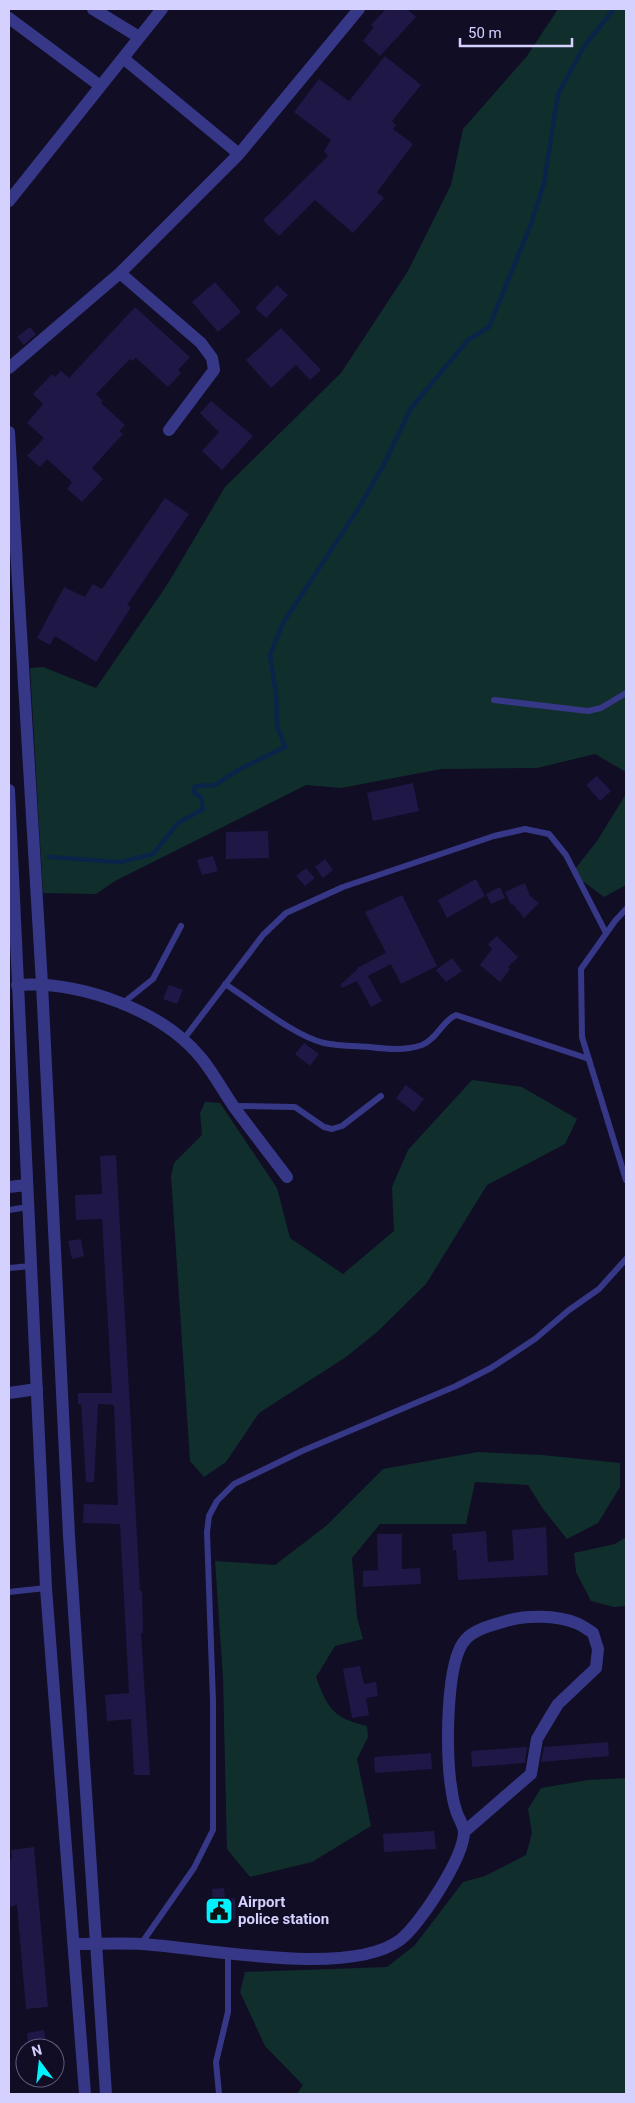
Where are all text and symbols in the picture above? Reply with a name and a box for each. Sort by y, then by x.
scale bar [460,15,572,47]
text: 50 m [468,24,502,42]
place label: Airport police station [238,1893,329,1928]
public building icon: Airport police station [204,1896,234,1926]
north arrow [15,2038,65,2088]
text: N [30,2041,43,2059]

